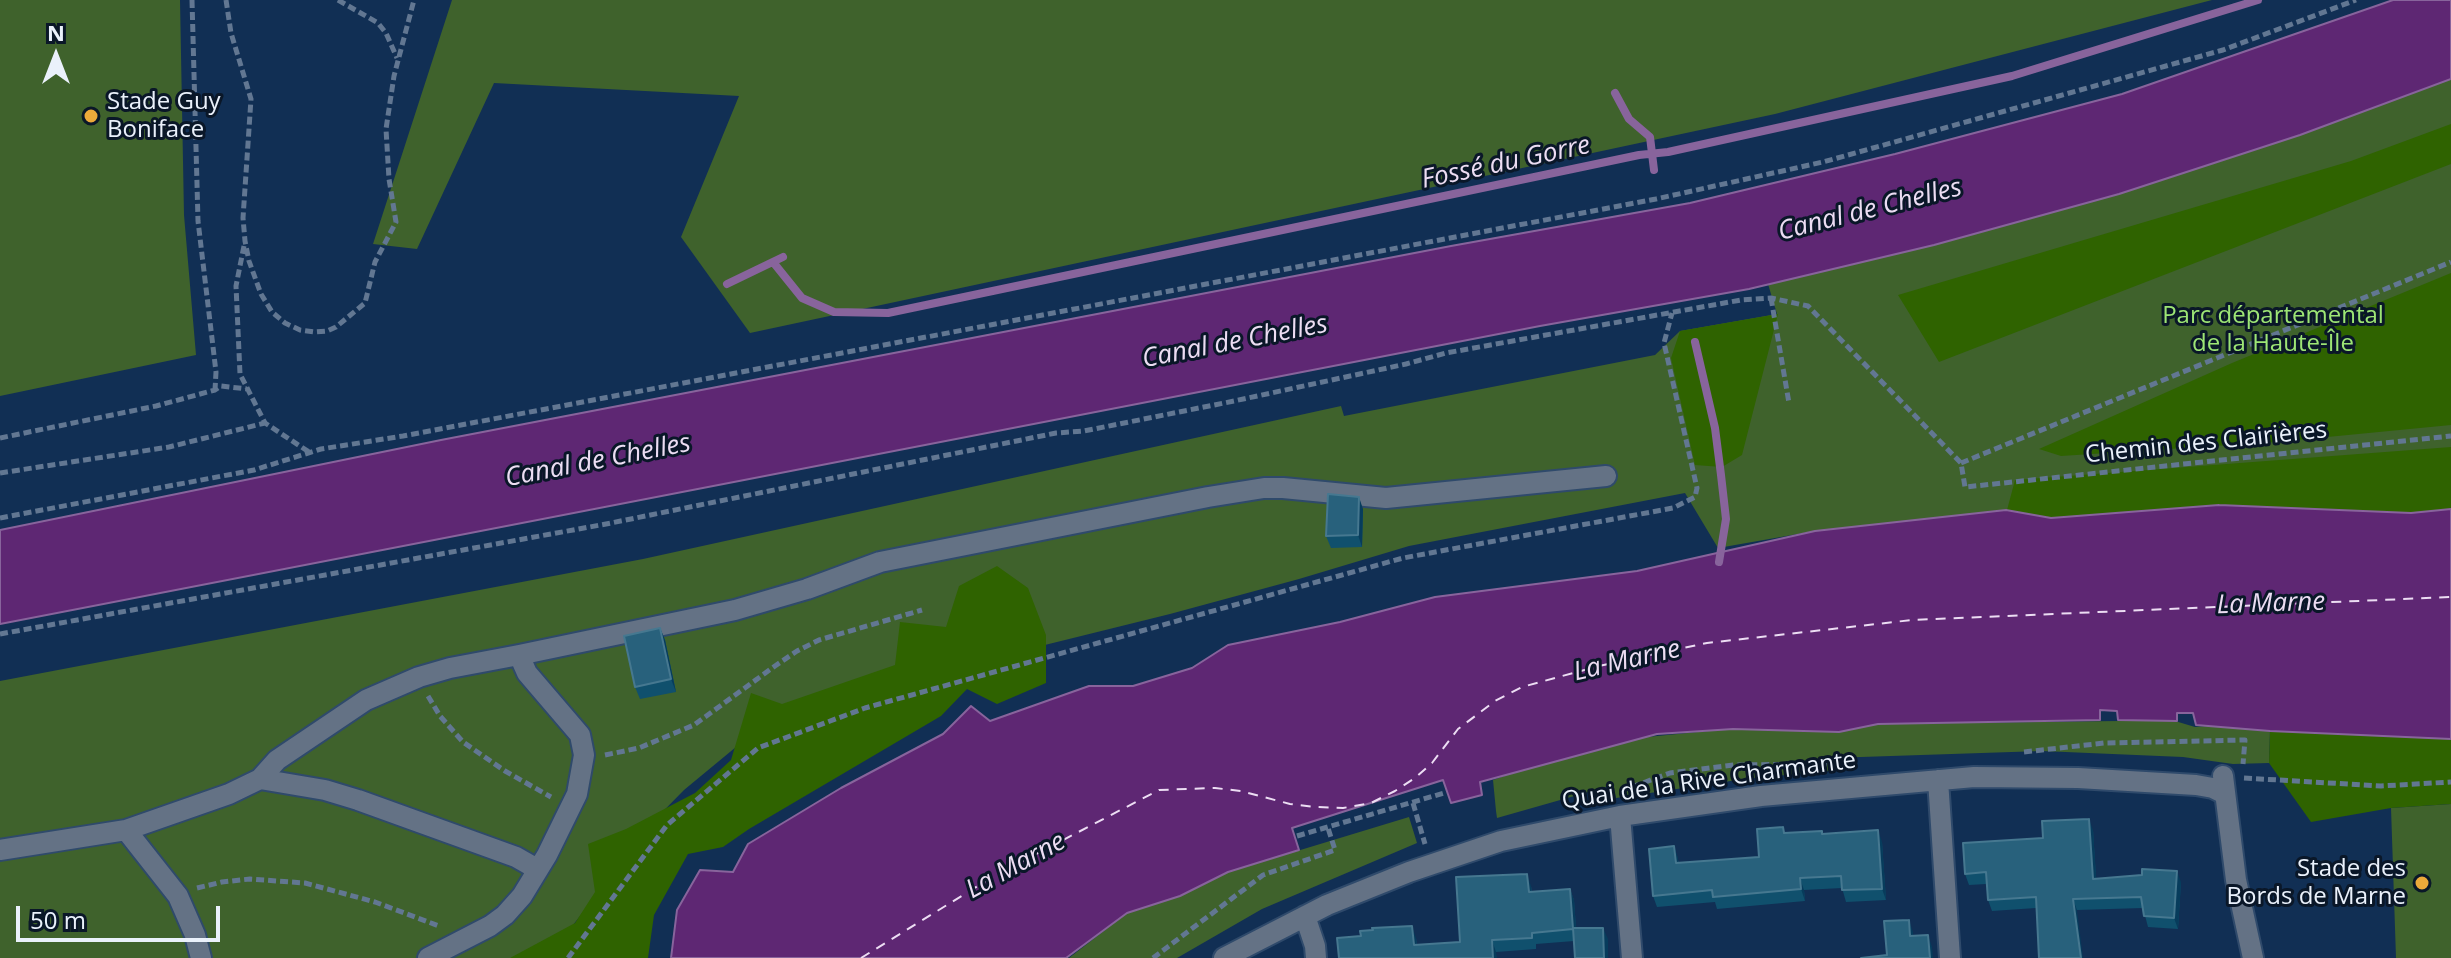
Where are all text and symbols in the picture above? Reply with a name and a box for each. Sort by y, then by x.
north arrow [16,16,96,96]
text: N [47,17,65,47]
place label: Stade Guy Boniface [107,88,221,144]
marker: Stade Guy Boniface [82,107,100,125]
water label: Fossé du Gorre [1419,130,1593,196]
water label: Canal de Chelles [1775,172,1965,248]
park label: Parc départemental de la Haute-Île [2162,302,2384,358]
water label: Canal de Chelles [1140,309,1330,375]
street label: Chemin des Clairières [2084,416,2328,470]
water label: Canal de Chelles [503,428,693,494]
water label: La Marne [2216,587,2326,621]
water label: La Marne [1571,634,1683,688]
street label: Quai de la Rive Charmante [1560,746,1858,816]
water label: La Marne [961,826,1071,906]
place label: Stade des Bords de Marne [2227,855,2406,911]
marker: Stade des Bords de Marne [2413,874,2431,892]
scale bar [20,890,224,940]
text: 50 m [30,903,86,936]

